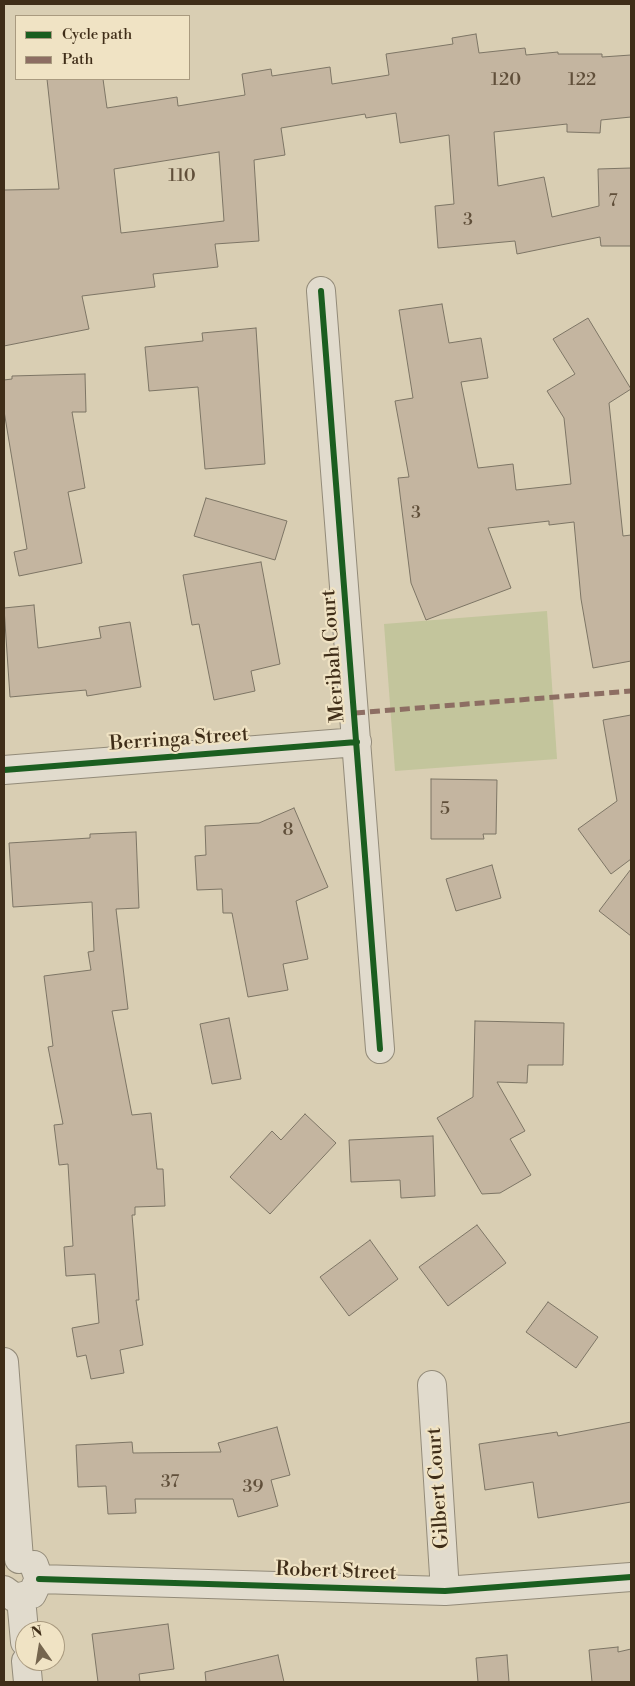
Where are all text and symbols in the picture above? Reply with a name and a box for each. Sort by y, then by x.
legend [15,15,190,80]
text: Cycle path [62,25,132,44]
text: Path [62,50,94,69]
house number: 120 [491,70,521,92]
house number: 122 [568,70,596,92]
house number: 110 [168,166,196,188]
house number: 7 [608,191,618,213]
house number: 3 [463,210,473,232]
house number: 3 [411,503,421,525]
street label: Meribah Court [317,589,351,723]
street label: Berringa Street [108,723,250,757]
house number: 5 [440,799,450,821]
house number: 8 [282,820,294,842]
street label: Gilbert Court [423,1426,455,1550]
house number: 37 [161,1472,179,1494]
house number: 39 [243,1477,263,1499]
street label: Robert Street [275,1558,397,1586]
north arrow [15,1621,65,1671]
text: N [29,1622,44,1642]

